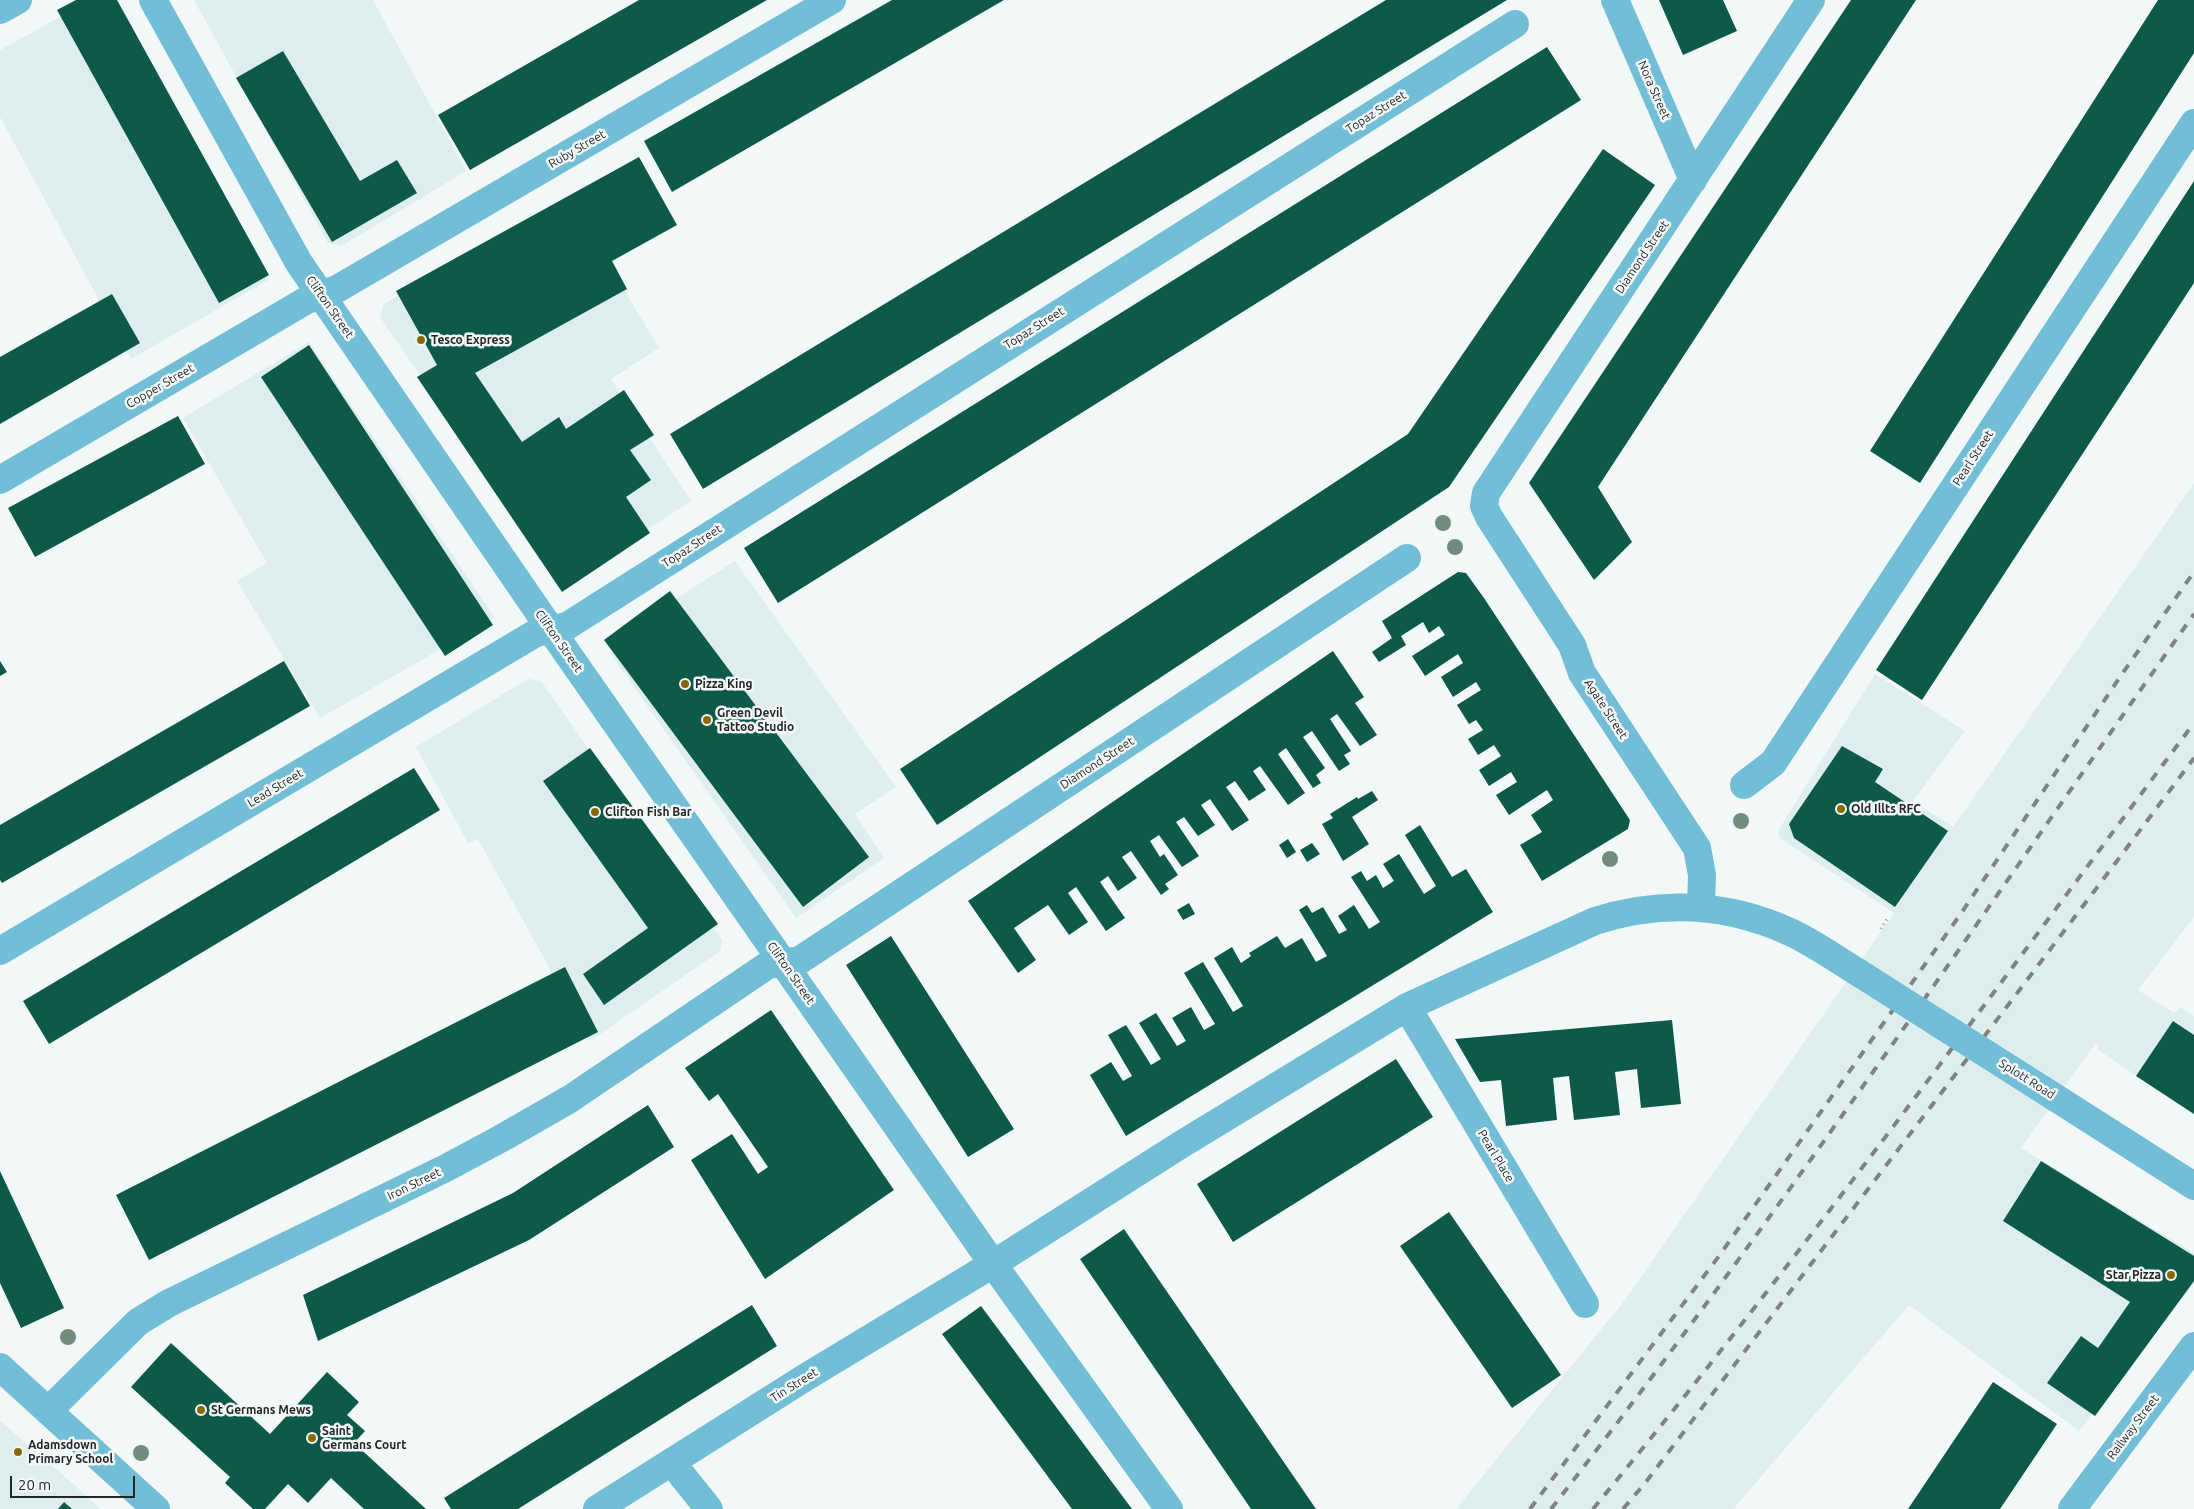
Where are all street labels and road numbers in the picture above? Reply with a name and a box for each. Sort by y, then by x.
street label: Nora Street [1635,59,1673,121]
street label: Topaz Street [1343,88,1409,136]
street label: Ruby Street [546,127,608,171]
street label: Diamond Street [1612,218,1672,296]
street label: Clifton Street [303,273,357,341]
street label: Topaz Street [1001,304,1067,352]
street label: Copper Street [124,361,196,411]
street label: Pearl Street [1950,427,1996,489]
street label: Topaz Street [660,521,724,571]
street label: Clifton Street [532,607,586,675]
street label: Agate Street [1581,676,1631,742]
street label: Diamond Street [1057,734,1137,792]
street label: Lead Street [245,766,305,810]
street label: Clifton Street [764,939,818,1007]
street label: Splott Road [1996,1056,2058,1102]
street label: Pearl Place [1475,1127,1517,1185]
street label: Iron Street [385,1165,443,1203]
street label: Tin Street [768,1365,820,1405]
street label: Railway Street [2104,1392,2162,1462]

